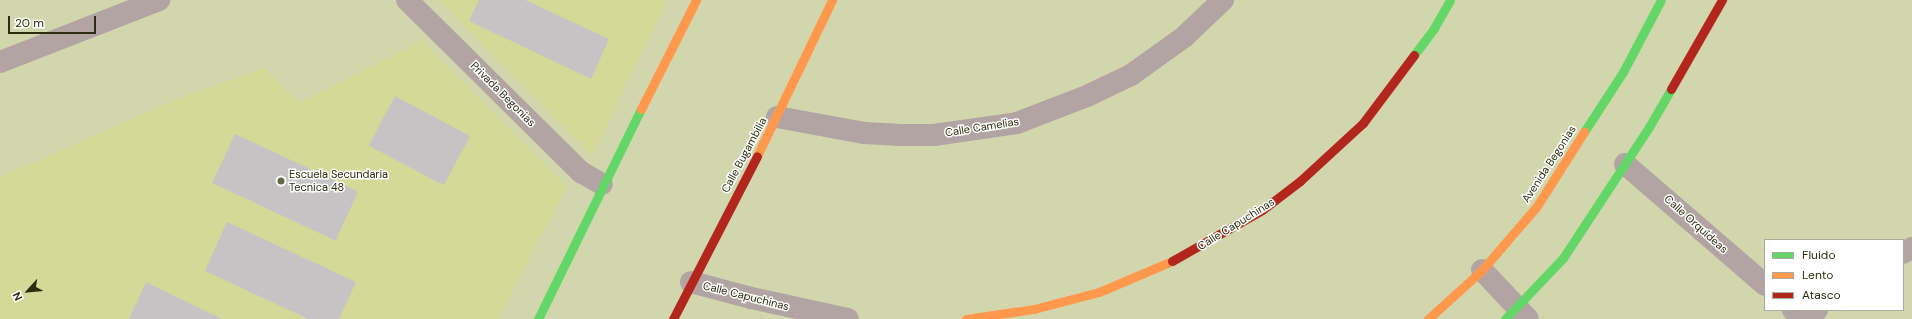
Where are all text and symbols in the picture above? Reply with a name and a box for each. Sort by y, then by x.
scale bar [10,8,98,34]
text: 20 m [15,15,44,31]
street label: Privada Begonias [468,59,538,129]
street label: Calle Bugambilia [719,115,769,195]
street label: Calle Camelias [944,115,1020,139]
street label: Avenida Begonias [1519,123,1579,205]
place label: Escuela Secundaria Tecnica 48 [289,168,388,194]
marker: Escuela Secundaria Tecnica 48 [276,176,286,186]
street label: Calle Orquídeas [1662,192,1730,256]
street label: Calle Capuchinas [1195,195,1277,253]
legend [1764,239,1904,311]
text: Fluido [1802,247,1836,263]
text: Lento [1802,267,1833,283]
north arrow [8,271,48,311]
street label: Calle Capuchinas [702,279,790,313]
text: Atasco [1802,287,1841,303]
text: N [9,290,25,303]

